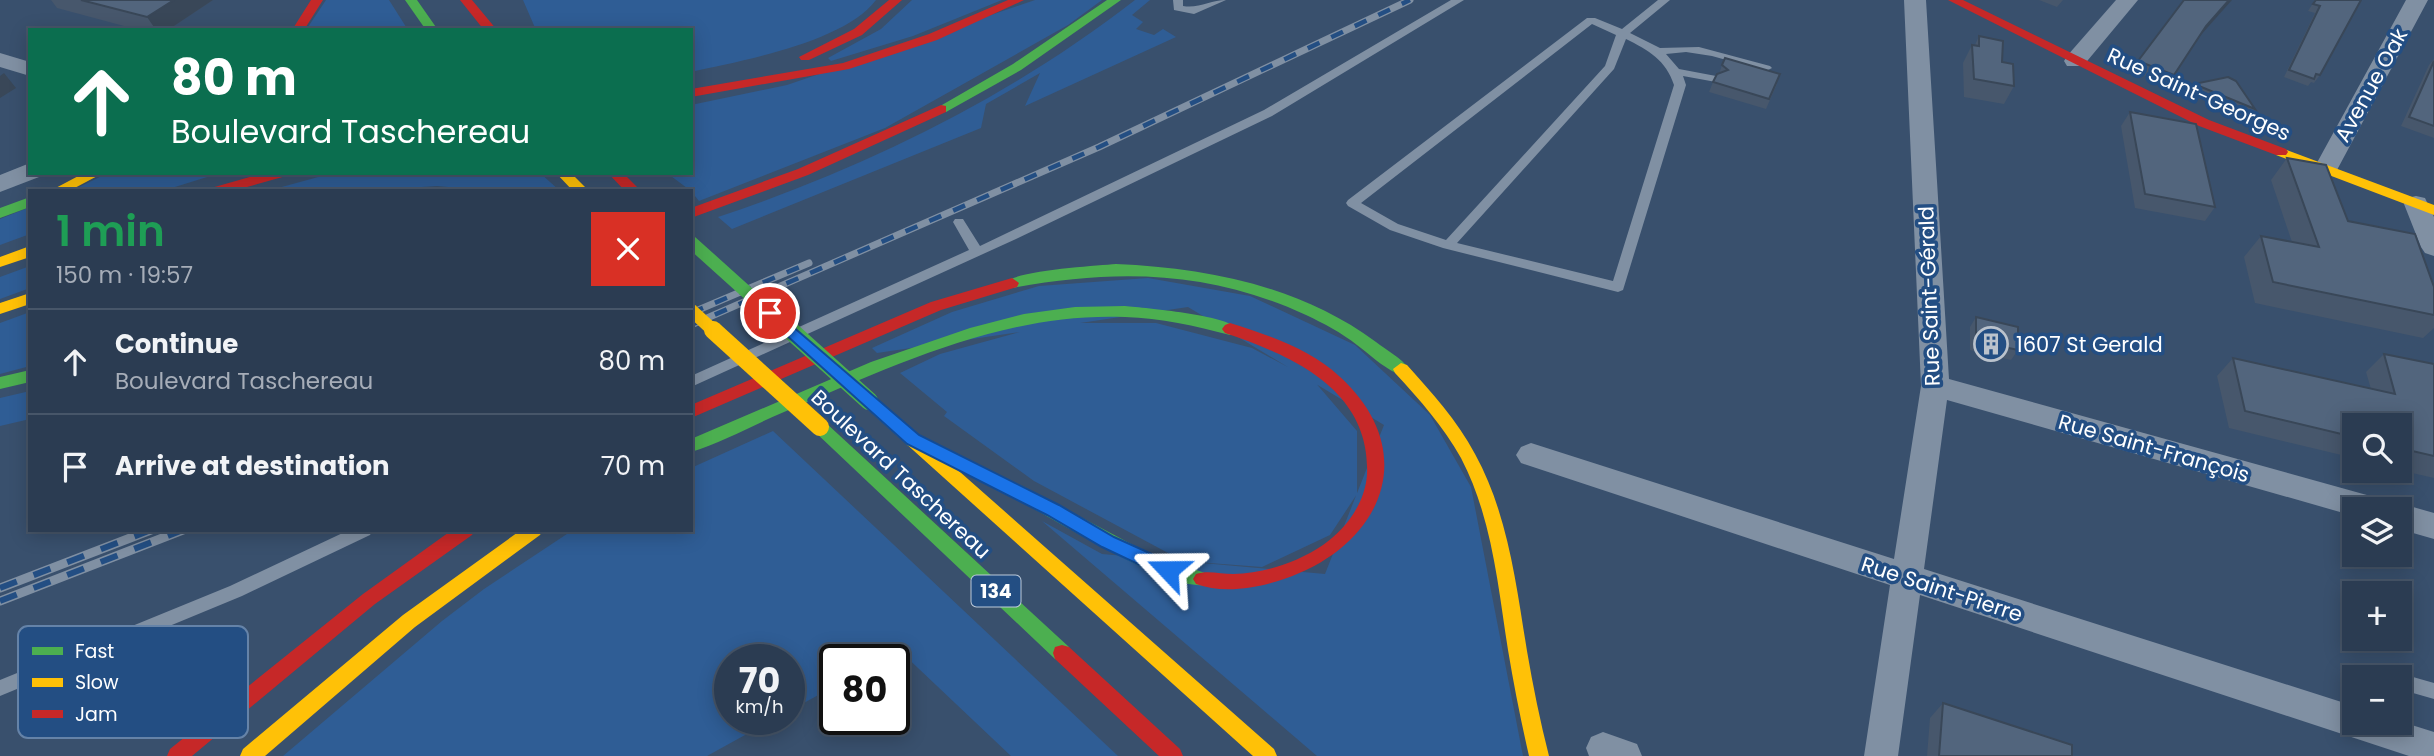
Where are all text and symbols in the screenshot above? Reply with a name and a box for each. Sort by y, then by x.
street label: Avenue Oak [2328,23,2414,147]
street label: Rue Saint-Georges [2103,40,2295,148]
text: 80 m [171,44,297,112]
icon: ahead [56,56,147,147]
text: Boulevard Taschereau [171,109,530,154]
text: 1 min [56,202,165,261]
street label: Rue Saint-Gérald [1911,206,1947,386]
button: close [591,212,665,286]
text: 150 m · 19:57 [56,259,193,291]
pin [740,283,800,343]
icon: arrive [751,294,789,332]
building icon: 1607 St Gerald [1972,325,2010,363]
text: Continue [115,326,238,362]
place label: 1607 St Gerald [2016,330,2163,359]
icon: ahead [56,343,94,381]
text: 80 m [599,343,665,379]
text: Boulevard Taschereau [115,365,373,397]
street label: Boulevard Taschereau [805,383,997,565]
street label: Rue Saint-François [2055,407,2253,489]
map controls [2342,413,2412,735]
button: search [2342,413,2412,483]
icon: arrive [56,448,94,486]
text: Arrive at destination [115,448,390,484]
text: 70 m [601,448,665,484]
button: layers [2342,497,2412,567]
position arrow [1131,533,1205,607]
street label: Rue Saint-Pierre [1858,549,2026,629]
road number: 134 [972,576,1020,606]
button: + [2342,581,2412,651]
legend [18,626,248,738]
text: Fast [75,638,114,665]
speed limit sign: 80 [819,644,910,735]
text: 70 [739,656,780,705]
button: − [2342,665,2412,735]
text: Slow [75,669,119,696]
text: km/h [736,694,783,719]
text: Jam [75,701,117,728]

